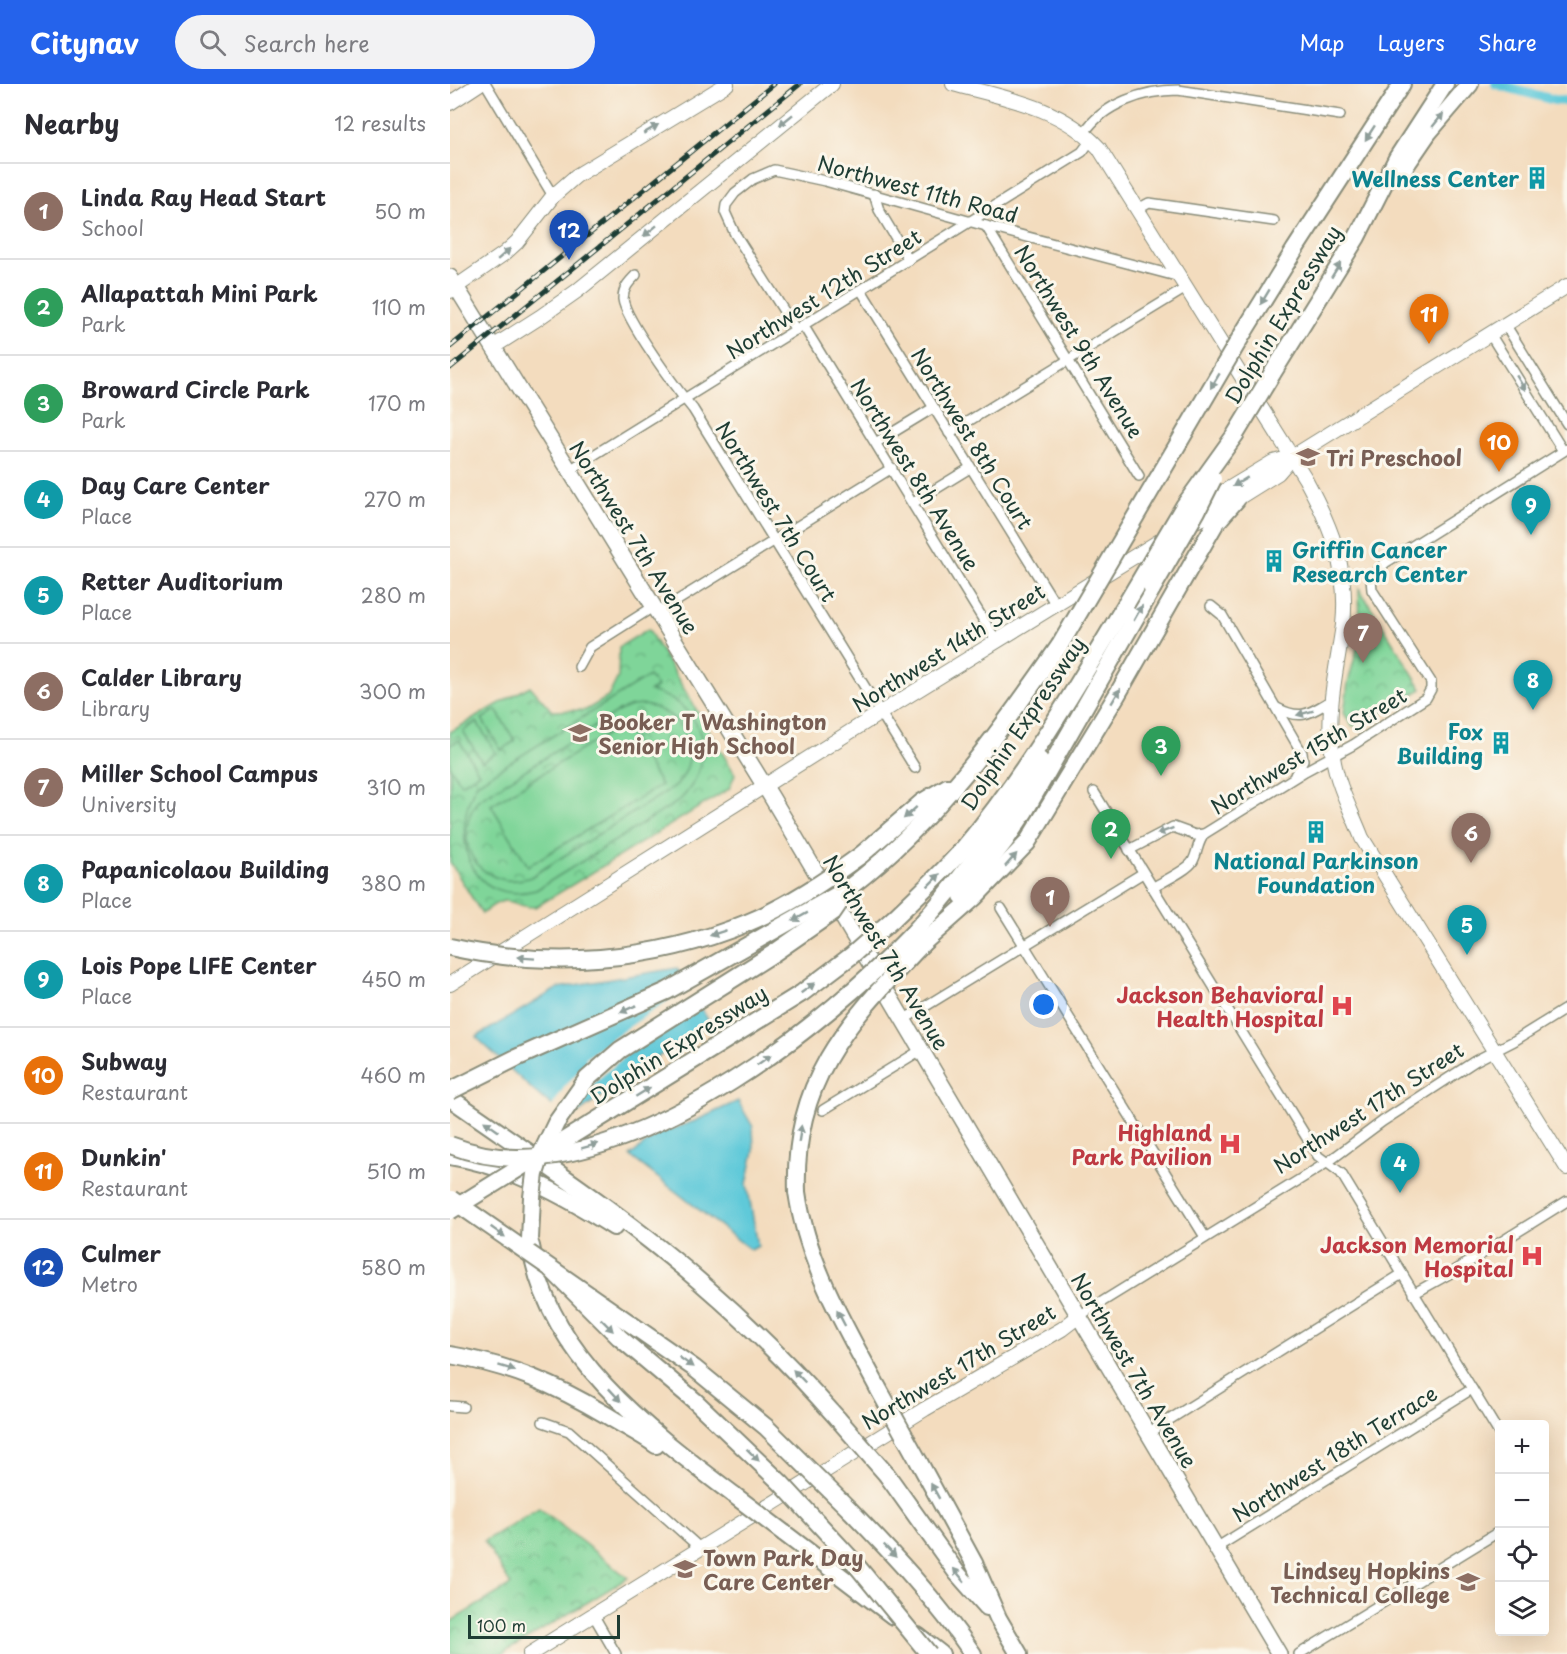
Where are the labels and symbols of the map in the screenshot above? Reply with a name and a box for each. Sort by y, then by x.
one-way arrow [1432,112,1445,128]
one-way arrow [778,114,794,127]
one-way arrow [643,124,659,135]
one-way arrow [1365,125,1376,141]
street label: Northwest 11th Road [814,146,1022,230]
place label: Wellness Center [1351,162,1519,194]
building icon: Wellness Center [1524,165,1550,191]
pin: 12 [550,210,588,260]
street label: Dolphin Expressway [1216,218,1348,410]
street label: Northwest 12th Street [719,220,927,366]
one-way arrow [642,224,658,237]
street label: Northwest 9th Avenue [1007,238,1153,444]
one-way arrow [496,248,511,261]
one-way arrow [1330,262,1341,278]
one-way arrow [1259,289,1270,305]
pin: 11 [1410,294,1448,344]
street label: Northwest 8th Court [904,341,1042,535]
street label: Northwest 8th Avenue [844,371,988,577]
one-way arrow [1210,373,1220,390]
one-way arrow [1516,375,1527,391]
street label: Northwest 7th Court [708,415,846,607]
pin: 10 [1480,422,1518,472]
street label: Northwest 7th Avenue [562,434,708,640]
place label: Tri Preschool [1326,441,1462,473]
school or university icon: Tri Preschool [1295,444,1321,470]
one-way arrow [1232,476,1248,487]
pin: 9 [1512,486,1550,535]
place label: Griffin Cancer Research Center [1292,533,1467,589]
building icon: Griffin Cancer Research Center [1261,548,1287,574]
street label: Northwest 14th Street [845,574,1051,720]
one-way arrow [1133,605,1143,622]
pin: 7 [1344,614,1382,663]
street label: Dolphin Expressway [952,630,1092,816]
pin: 8 [1514,660,1552,710]
street label: Northwest 15th Street [1204,679,1412,821]
one-way arrow [1111,688,1122,704]
place label: Booker T Washington Senior High School [598,705,827,761]
one-way arrow [1296,708,1314,718]
place label: Fox Building [1396,715,1483,771]
school or university icon: Booker T Washington Senior High School [567,720,593,746]
pin: 3 [1142,726,1180,776]
building icon: Fox Building [1488,730,1514,756]
one-way arrow [902,806,917,820]
pin: 2 [1092,810,1130,859]
pin: 6 [1452,814,1490,863]
building icon: National Parkinson Foundation [1303,819,1329,845]
one-way arrow [1156,826,1174,836]
place label: National Parkinson Foundation [1213,844,1419,900]
street label: Northwest 7th Avenue [816,848,958,1056]
one-way arrow [1004,853,1018,867]
one-way arrow [926,873,940,887]
pin: 1 [1030,878,1070,927]
pin: 5 [1448,906,1486,955]
one-way arrow [791,912,808,922]
one-way arrow [709,929,727,939]
one-way arrow [517,954,536,963]
street label: Dolphin Expressway [583,976,773,1112]
place label: Jackson Behavioral Health Hospital [1116,978,1324,1034]
one-way arrow [801,983,816,995]
your location [1029,990,1058,1019]
hospital icon: Jackson Behavioral Health Hospital [1329,993,1355,1019]
one-way arrow [619,1005,636,1014]
street label: Northwest 17th Street [1266,1033,1470,1181]
one-way arrow [755,1054,771,1066]
one-way arrow [635,1087,651,1098]
place label: Highland Park Pavilion [1072,1116,1212,1172]
one-way arrow [483,1121,499,1132]
one-way arrow [796,1124,805,1143]
hospital icon: Highland Park Pavilion [1217,1131,1243,1157]
one-way arrow [581,1141,599,1150]
pin: 4 [1380,1144,1420,1193]
one-way arrow [489,1226,505,1238]
place label: Jackson Memorial Hospital [1320,1228,1514,1284]
hospital icon: Jackson Memorial Hospital [1519,1243,1545,1269]
street label: Northwest 7th Avenue [1064,1266,1206,1474]
street label: Northwest 17th Street [855,1295,1061,1437]
one-way arrow [836,1310,846,1327]
one-way arrow [600,1318,614,1332]
one-way arrow [678,1355,693,1367]
one-way arrow [498,1364,516,1373]
one-way arrow [792,1369,806,1383]
street label: Northwest 18th Terrace [1225,1377,1443,1529]
one-way arrow [607,1388,621,1402]
one-way arrow [745,1447,759,1461]
one-way arrow [930,1482,940,1499]
place label: Town Park Day Care Center [703,1541,864,1597]
one-way arrow [883,1543,897,1558]
place label: Lindsey Hopkins Technical College [1270,1554,1450,1610]
school or university icon: Town Park Day Care Center [672,1556,698,1582]
one-way arrow [953,1568,966,1583]
school or university icon: Lindsey Hopkins Technical College [1455,1569,1481,1595]
scale bar [468,1612,620,1640]

